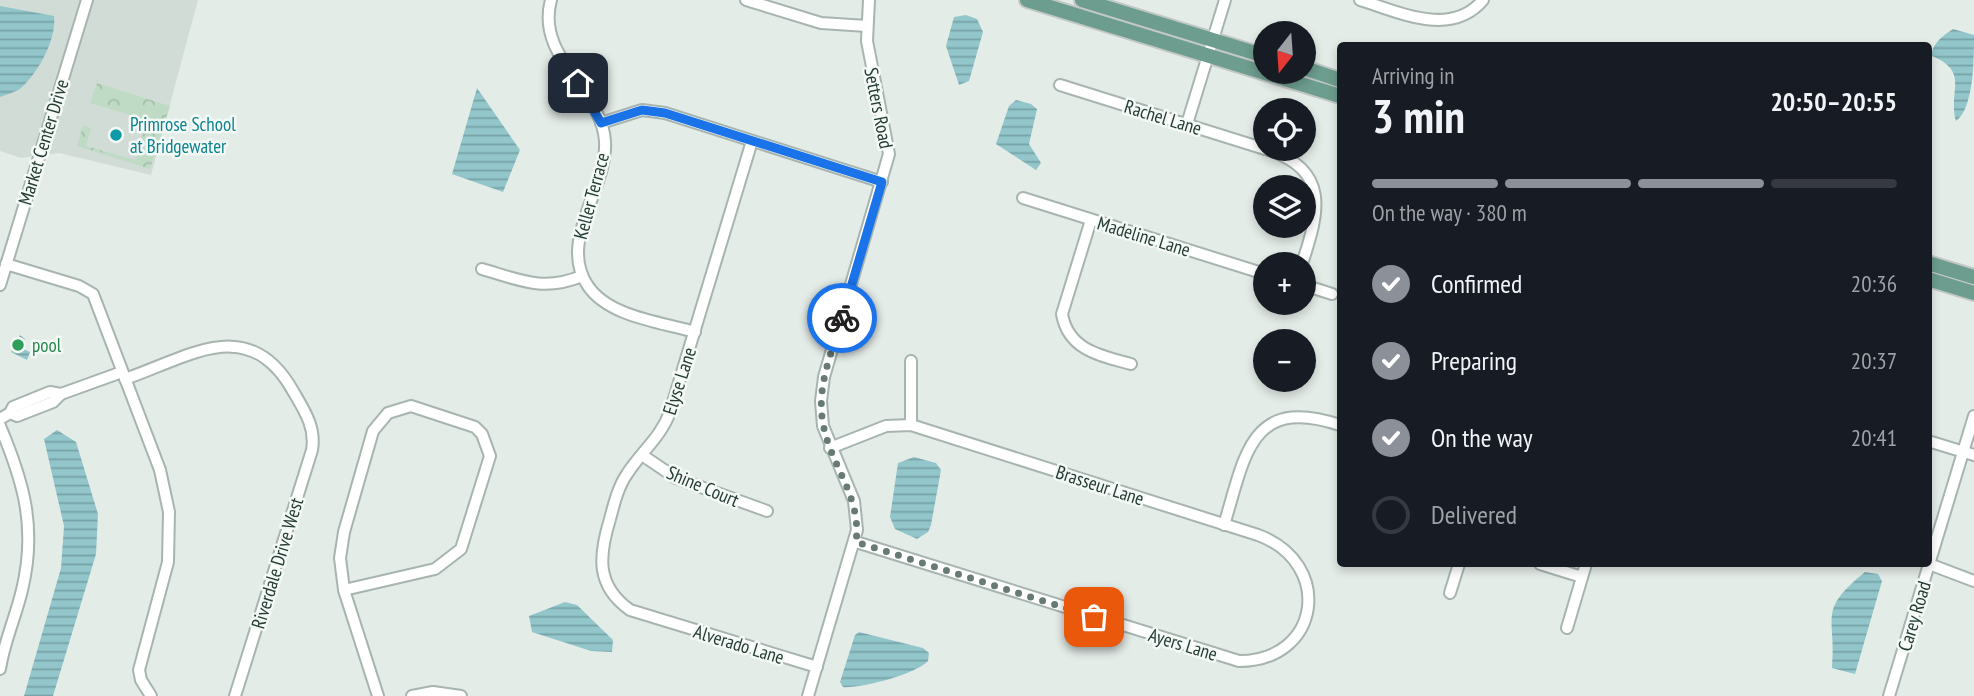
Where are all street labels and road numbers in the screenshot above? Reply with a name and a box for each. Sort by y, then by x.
street label: Setters Road [859,65,899,151]
street label: Market Center Drive [12,76,74,208]
street label: Rachel Lane [1121,94,1205,140]
street label: Keller Terrace [568,150,614,242]
street label: Madeline Lane [1095,210,1194,262]
street label: Elyse Lane [657,344,701,418]
street label: Brasseur Lane [1053,459,1147,511]
street label: Shine Court [663,460,744,512]
street label: Riverdale Drive West [246,494,309,631]
street label: Carey Road [1892,578,1936,654]
street label: Alverado Lane [691,619,787,669]
street label: Ayers Lane [1146,622,1220,666]

